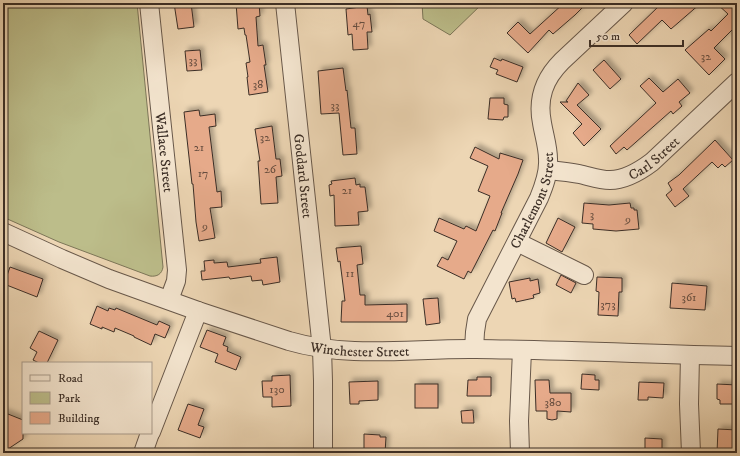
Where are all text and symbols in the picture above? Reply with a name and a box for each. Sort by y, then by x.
house number: 47 [353,16,365,31]
scale bar [590,22,683,48]
text: 50 m [596,29,620,44]
house number: 32 [701,49,711,64]
house number: 33 [189,53,197,68]
house number: 38 [253,77,263,92]
house number: 33 [331,98,339,113]
street label: Wallace Street [150,110,177,194]
house number: 32 [260,130,270,145]
street label: Carl Street [626,132,684,185]
street label: Goddard Street [289,133,316,220]
house number: 21 [194,140,204,155]
street label: Charlemont Street [507,151,558,252]
house number: 26 [264,162,277,177]
house number: 17 [198,166,208,181]
house number: 21 [342,183,352,198]
house number: 3 [590,207,594,222]
house number: 9 [624,212,631,227]
house number: 9 [201,219,208,234]
house number: 11 [346,266,354,281]
house number: 361 [681,290,697,305]
house number: 373 [600,297,616,312]
house number: 401 [386,306,404,321]
street label: Winchester Street [308,338,410,361]
legend [22,362,152,434]
text: Road [58,371,83,386]
house number: 130 [269,382,285,397]
text: Park [58,391,80,406]
house number: 380 [545,395,561,410]
text: Building [58,411,99,426]

